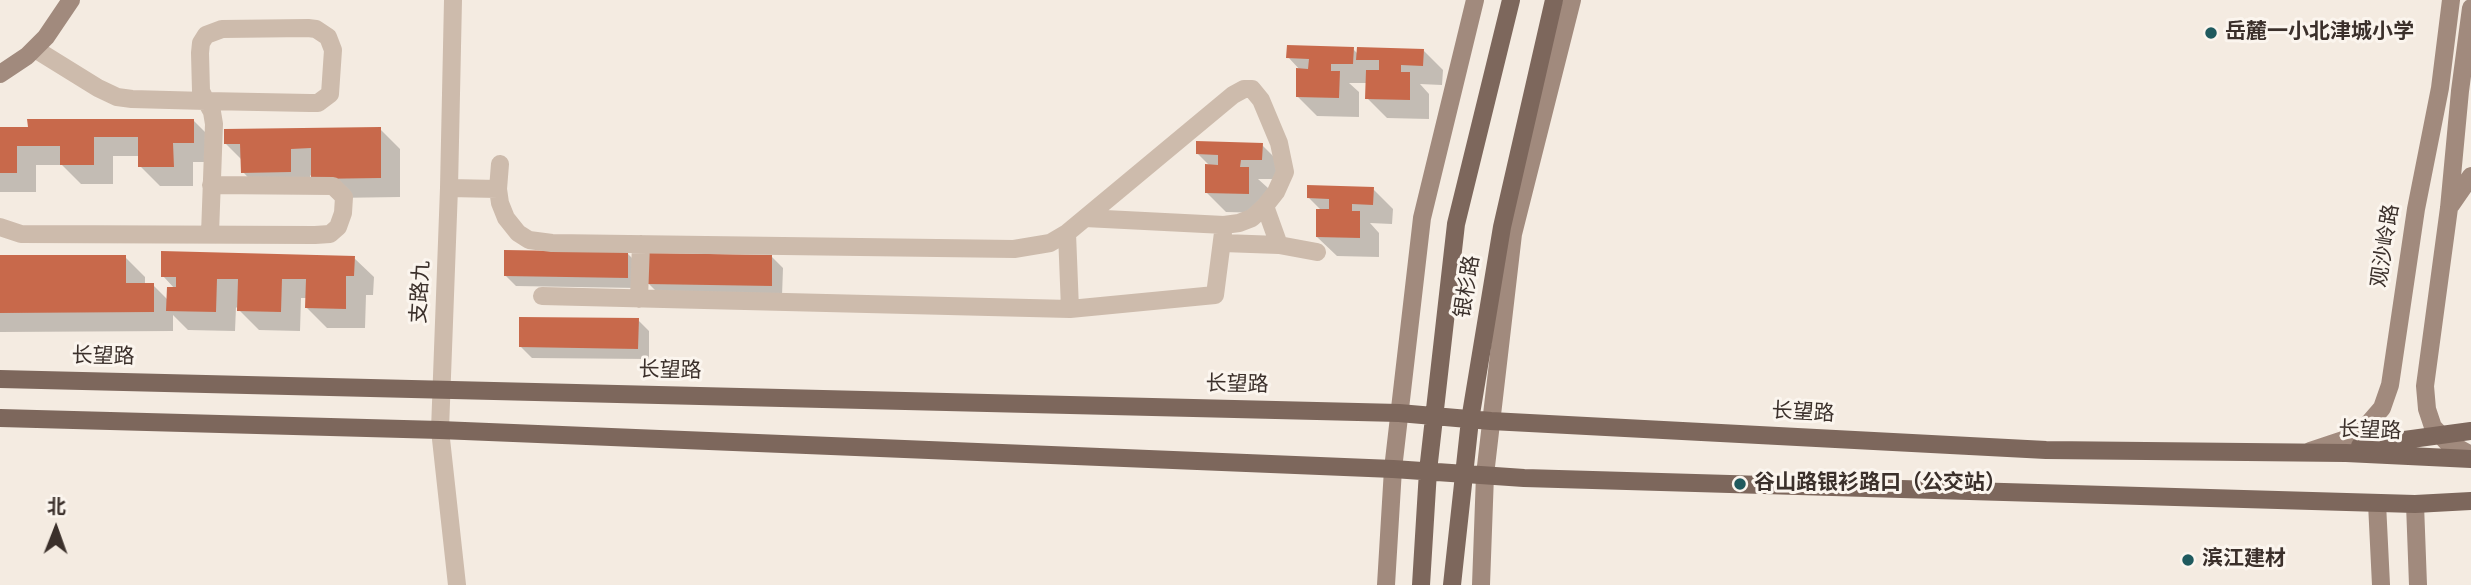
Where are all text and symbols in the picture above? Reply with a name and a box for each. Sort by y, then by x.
place label: 岳麓一小北津城小学 [2225,20,2414,46]
marker: 岳麓一小北津城小学 [2203,25,2219,41]
street label: 观沙岭路 [2368,203,2406,289]
street label: 银杉路 [1452,254,1486,320]
street label: 支路九 [408,260,436,324]
street label: 长望路 [71,345,135,371]
street label: 长望路 [638,359,702,385]
street label: 长望路 [1205,373,1269,399]
street label: 长望路 [1771,400,1835,428]
street label: 长望路 [2338,418,2402,446]
place label: 谷山路银衫路口（公交站） [1754,471,2006,497]
marker: 谷山路银衫路口（公交站） [1732,476,1748,492]
north arrow [21,494,91,564]
text: 北 [47,494,66,521]
place label: 滨江建材 [2202,547,2286,573]
marker: 滨江建材 [2180,552,2196,568]

